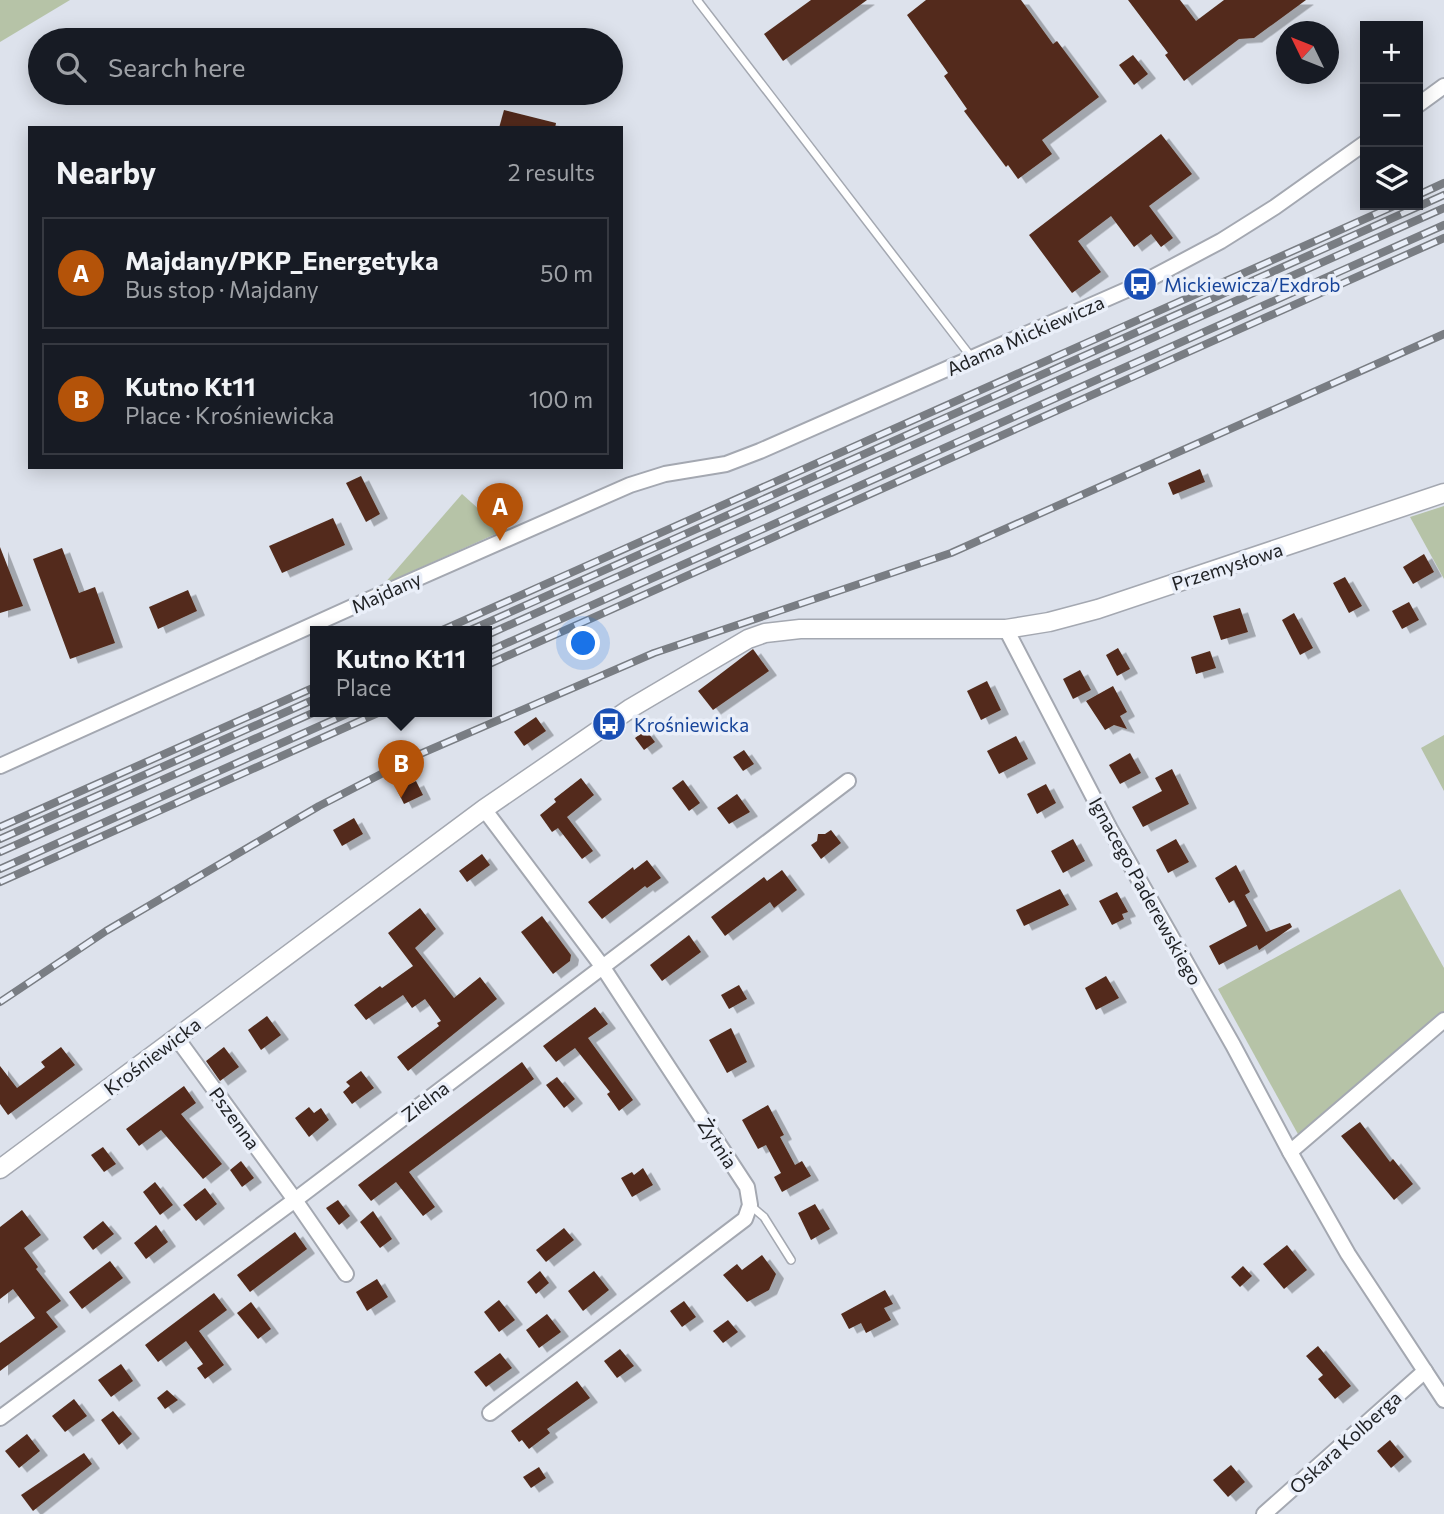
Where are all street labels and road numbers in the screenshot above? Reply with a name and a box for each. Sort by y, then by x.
street label: Adama Mickiewicza [943,290,1107,380]
street label: Przemysłowa [1169,537,1285,595]
street label: Majdany [347,566,425,618]
street label: Ignacego Paderewskiego [1085,793,1207,989]
street label: Krośniewicka [99,1012,205,1100]
street label: Zielna [397,1076,453,1126]
street label: Pszenna [205,1082,265,1154]
street label: Żytnia [693,1114,743,1172]
street label: Oskara Kolberga [1284,1386,1406,1498]

